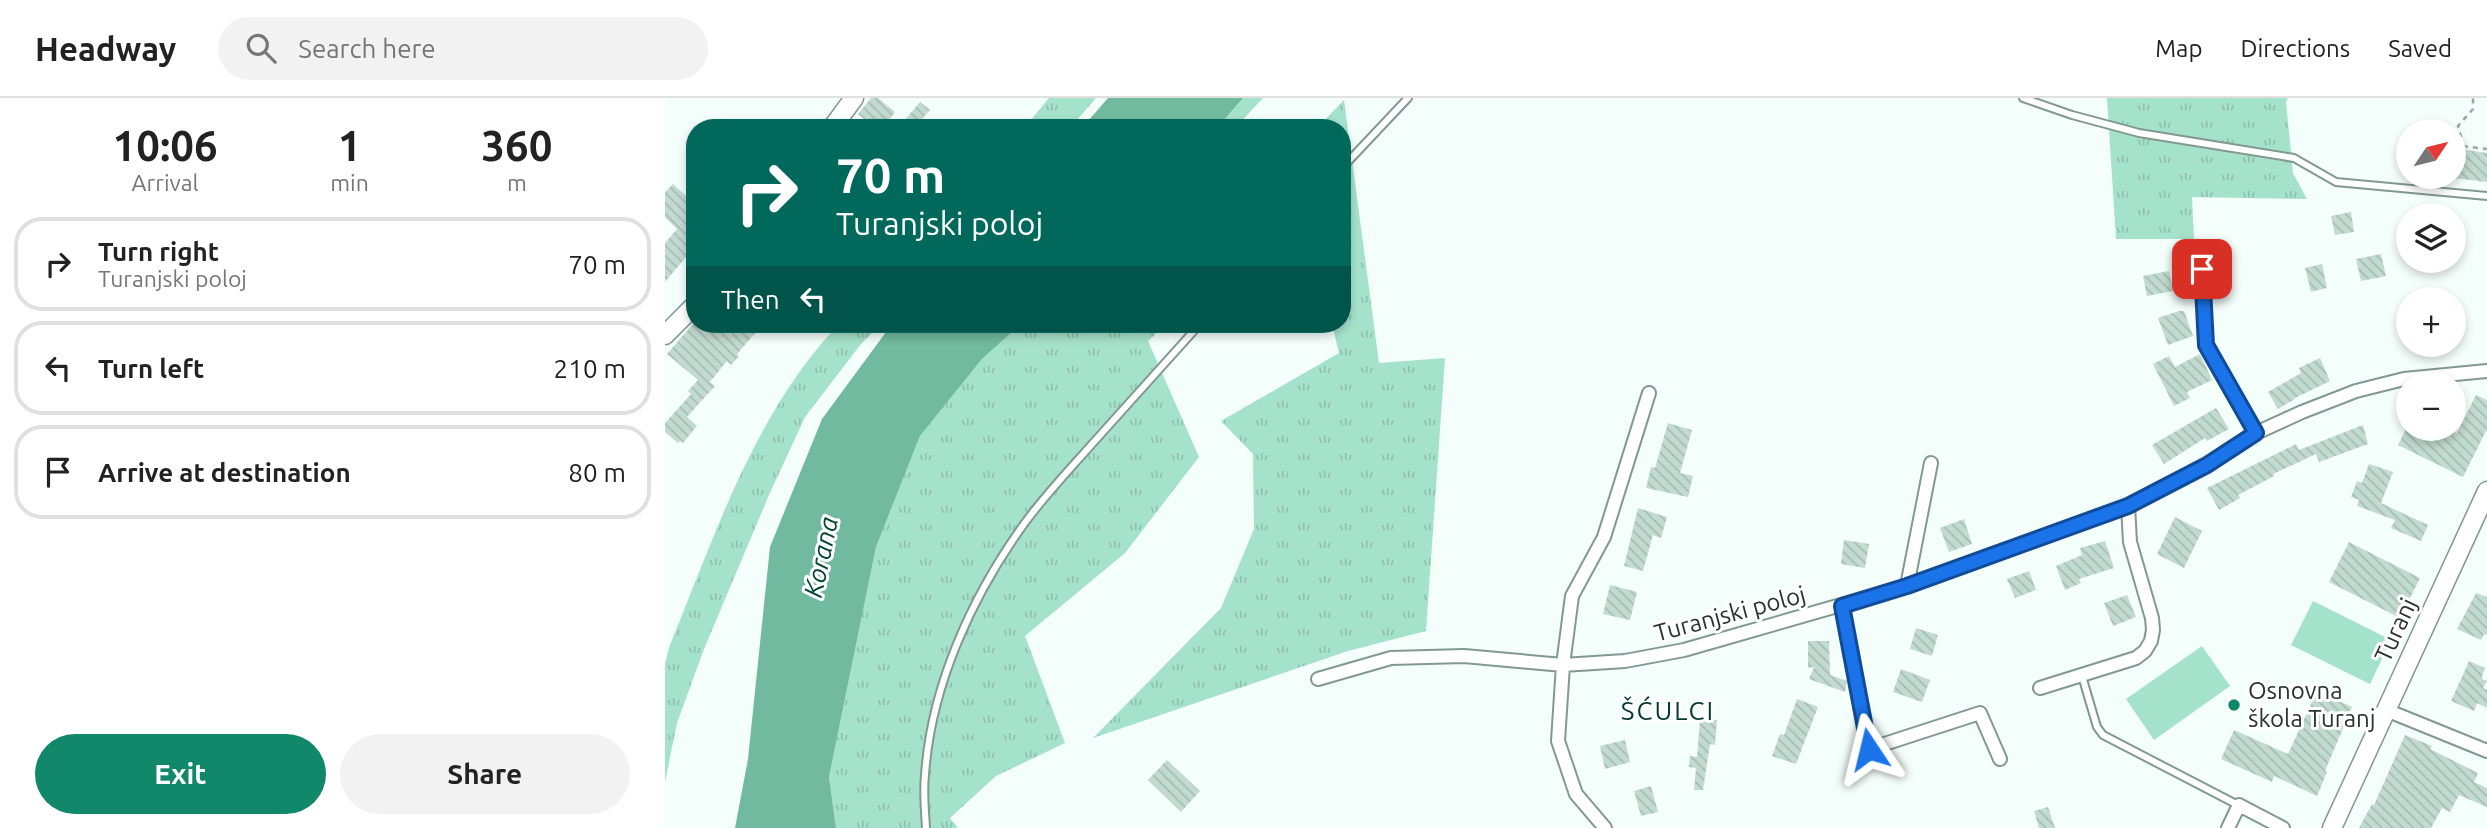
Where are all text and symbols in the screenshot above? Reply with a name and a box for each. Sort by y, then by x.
search box [218,17,708,80]
icon: search [242,29,280,67]
text: Headway [35,30,176,67]
text: Search here [298,34,436,63]
text: Map [2155,35,2202,62]
text: Directions [2240,35,2350,62]
text: Saved [2388,35,2452,62]
north arrow [2396,119,2466,189]
map controls [2396,119,2466,441]
text: 10:06 [113,122,218,169]
text: 1 [338,122,361,169]
text: 360 [481,122,552,169]
icon: right [721,147,812,238]
text: 70 m [836,147,945,202]
text: Arrival [132,170,199,195]
text: min [330,170,369,195]
text: m [507,170,527,195]
button: layers [2396,203,2466,273]
text: Turanjski poloj [836,205,1043,241]
text: Turn right [98,237,219,266]
pin [2172,239,2232,299]
icon: right [39,245,77,283]
text: 70 m [568,250,626,279]
icon: arrive [2183,250,2221,288]
text: Turanjski poloj [98,266,247,291]
icon: left [794,280,832,318]
text: Then [721,285,780,314]
button: + [2396,287,2466,357]
icon: left [39,349,77,387]
text: Turn left [98,354,204,383]
text: 210 m [554,354,626,383]
button: − [2396,371,2466,441]
icon: arrive [39,453,77,491]
text: Arrive at destination [98,458,351,487]
text: 80 m [568,458,626,487]
water label: Korana [798,514,843,600]
street label: Turanjski poloj [1651,580,1808,647]
street label: Turanj [2369,594,2422,666]
place label: Osnovna škola Turanj [2248,677,2376,732]
district label: ŠĆULCI [1621,696,1715,725]
marker: Osnovna škola Turanj [2226,697,2242,713]
position arrow [1832,712,1906,786]
button: Exit [35,734,326,814]
button: Share [340,734,630,814]

